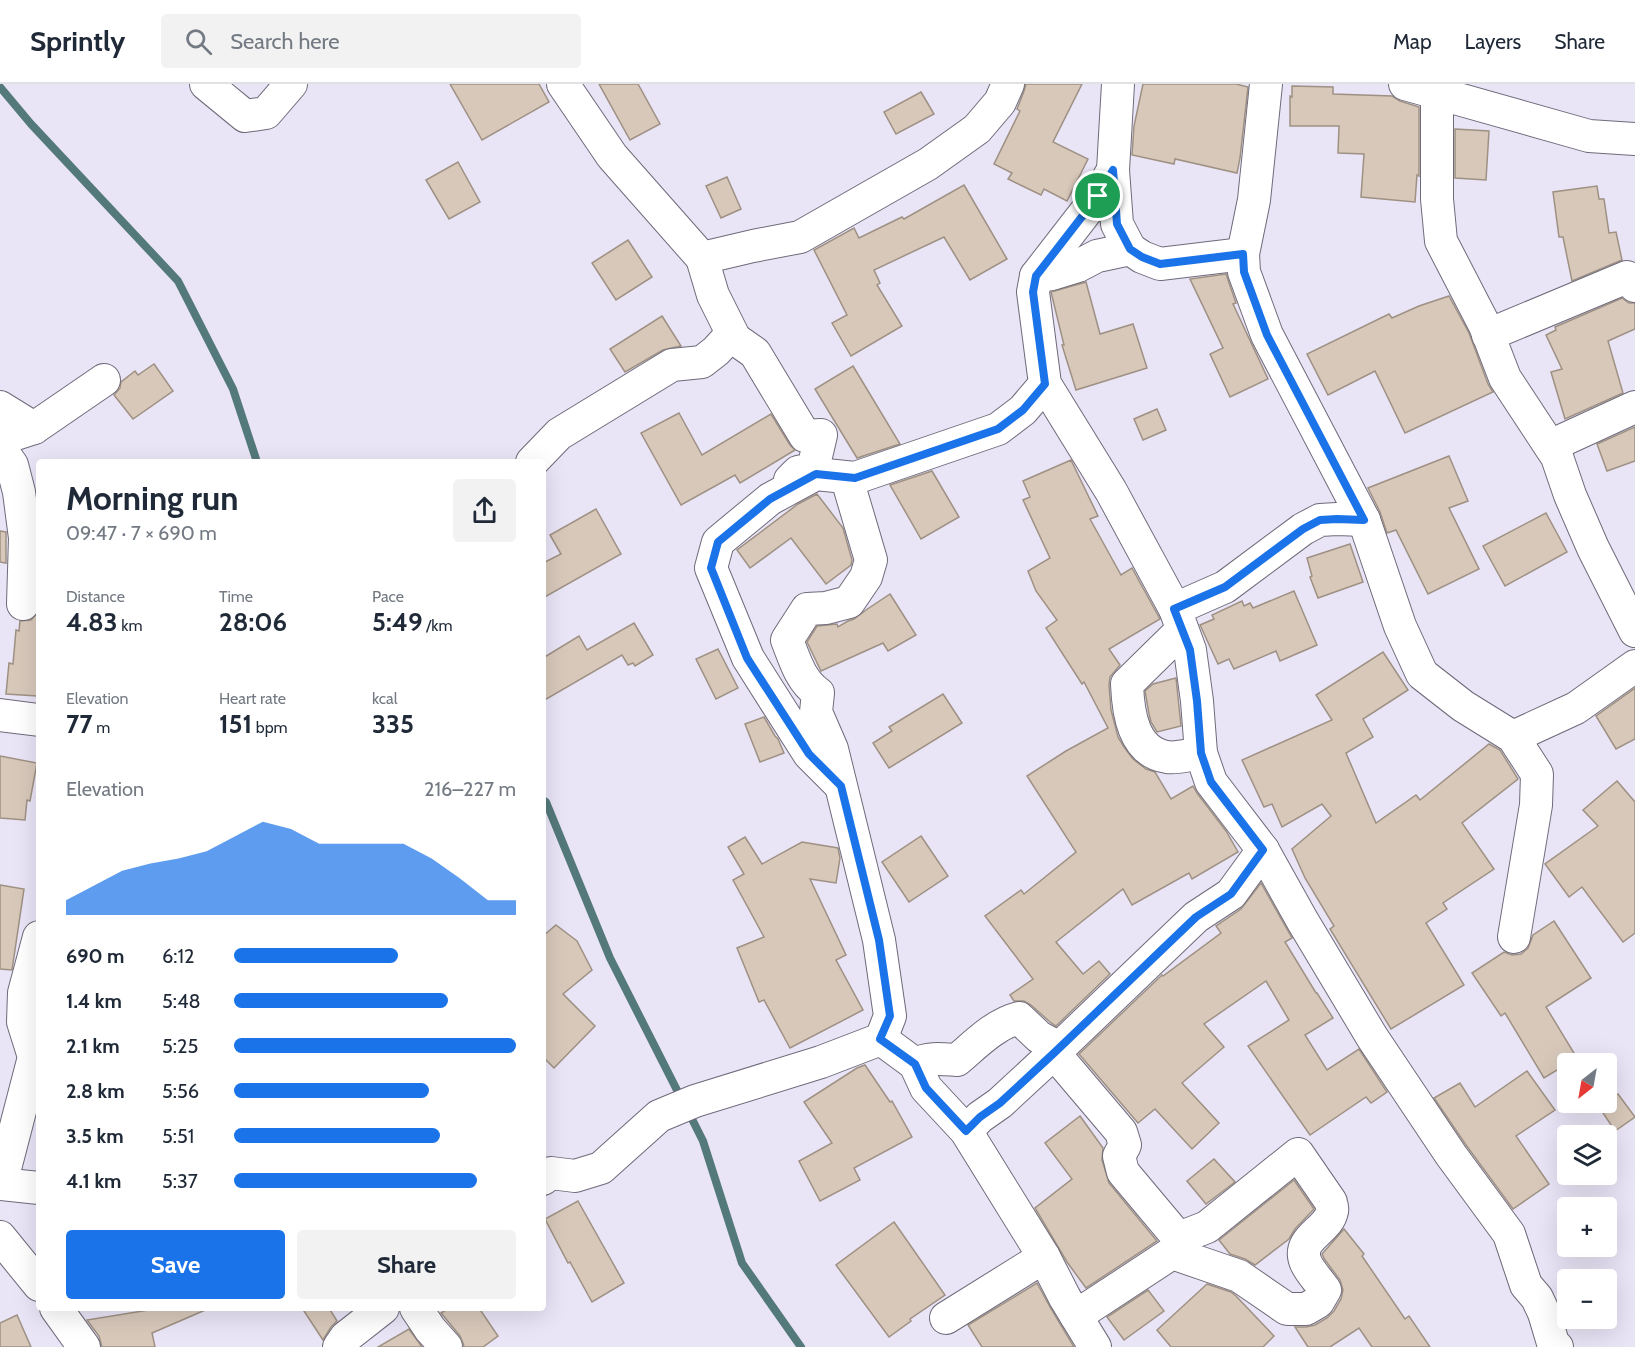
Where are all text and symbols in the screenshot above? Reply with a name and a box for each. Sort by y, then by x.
search box [161,14,581,68]
text: Sprintly [30,24,125,58]
icon: search [182,25,215,58]
text: Search here [230,28,340,55]
text: Map [1393,29,1432,54]
text: Layers [1465,29,1521,54]
text: Share [1554,29,1605,54]
pin [1072,170,1123,221]
icon: arrive [1081,179,1114,212]
text: Morning run [66,478,238,518]
button: share [453,479,516,542]
text: 09:47 · 7 × 690 m [66,521,217,545]
text: Distance [66,587,125,606]
text: Time [219,587,253,606]
text: Pace [372,587,404,606]
text: 4.83 [66,606,118,638]
text: 28:06 [219,606,287,638]
text: 5:49 [372,606,423,638]
text: km [118,616,142,635]
text: /km [423,616,452,635]
text: Elevation [66,689,129,708]
text: Heart rate [219,689,286,708]
text: kcal [372,689,398,708]
text: 77 [66,708,93,740]
text: 151 [219,708,252,740]
text: 335 [372,708,414,740]
text: m [93,718,110,737]
text: bpm [252,718,288,737]
text: Elevation [66,777,144,801]
text: 216–227 m [424,777,516,801]
text: 690 m [66,944,124,968]
text: 6:12 [162,944,195,968]
text: 1.4 km [66,989,122,1013]
text: 5:48 [162,989,201,1013]
text: 2.1 km [66,1034,120,1058]
text: 5:25 [162,1034,198,1058]
north arrow [1557,1053,1617,1113]
map controls [1557,1053,1617,1329]
text: 2.8 km [66,1079,125,1103]
text: 5:56 [162,1079,199,1103]
text: 3.5 km [66,1124,124,1148]
text: 5:51 [162,1124,194,1148]
button: layers [1557,1125,1617,1185]
text: 4.1 km [66,1169,121,1193]
text: 5:37 [162,1169,198,1193]
button: + [1557,1197,1617,1257]
button: Save [66,1230,285,1299]
button: Share [297,1230,516,1299]
button: − [1557,1269,1617,1329]

